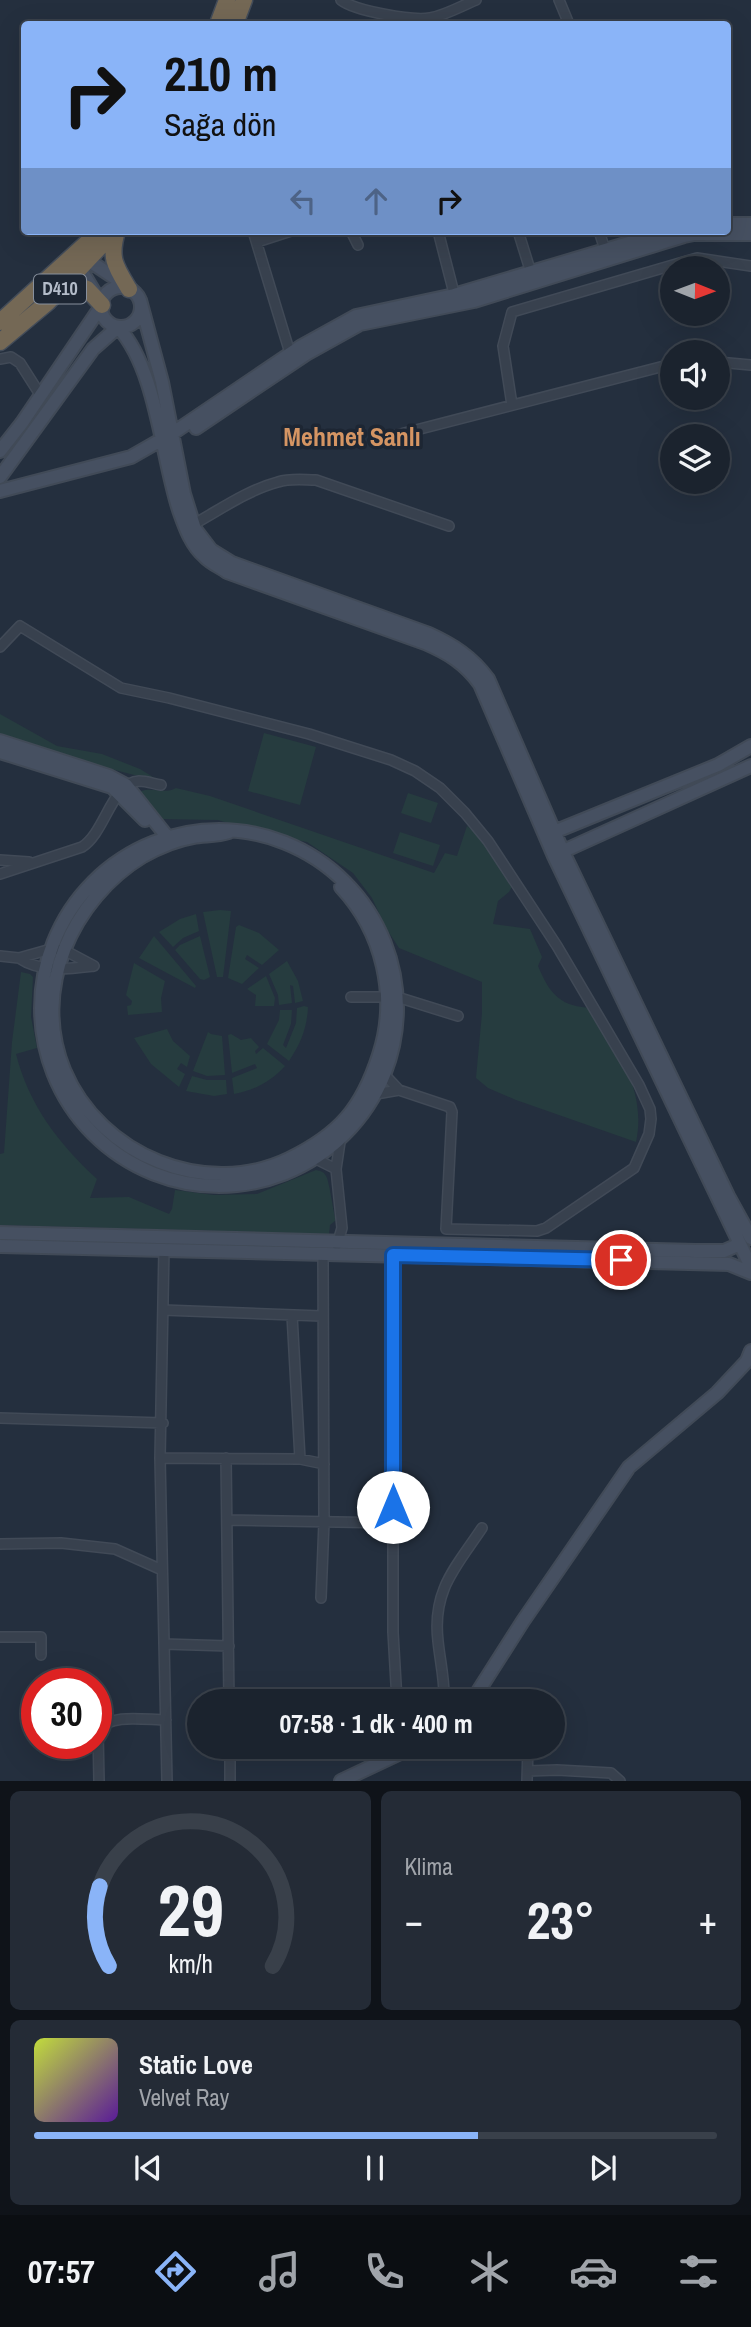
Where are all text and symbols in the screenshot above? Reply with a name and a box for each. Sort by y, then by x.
text: 210 m [164,40,278,106]
icon: right [49,49,140,140]
text: Sağa dön [164,103,276,146]
icon: left [284,182,322,220]
icon: ahead [357,182,395,220]
icon: right [430,182,468,220]
north arrow [660,256,730,326]
map controls [660,256,730,494]
road number: D410 [34,274,86,304]
button: sound [660,340,730,410]
district label: Mehmet Sanlı [283,419,421,454]
button: layers [660,424,730,494]
pin [591,1230,651,1290]
icon: arrive [602,1241,640,1279]
position arrow [356,1470,430,1544]
speed limit sign: 30 [21,1668,112,1759]
text: 07:58 · 1 dk · 400 m [279,1706,473,1741]
text: Klima [405,1851,453,1882]
text: 29 [157,1862,223,1960]
text: 23° [527,1885,595,1955]
text: − [405,1895,423,1946]
text: + [699,1895,717,1946]
text: km/h [168,1947,212,1981]
text: Static Love [139,2047,253,2082]
text: Velvet Ray [139,2082,229,2113]
icon: previous [129,2149,167,2187]
icon: pause [356,2149,394,2187]
icon: next [584,2149,622,2187]
icon: directions [151,2247,200,2296]
icon: music [255,2247,304,2296]
icon: phone [360,2247,409,2296]
icon: climate [465,2247,514,2296]
icon: car [569,2247,618,2296]
icon: filters [674,2247,723,2296]
text: 07:57 [28,2250,95,2293]

